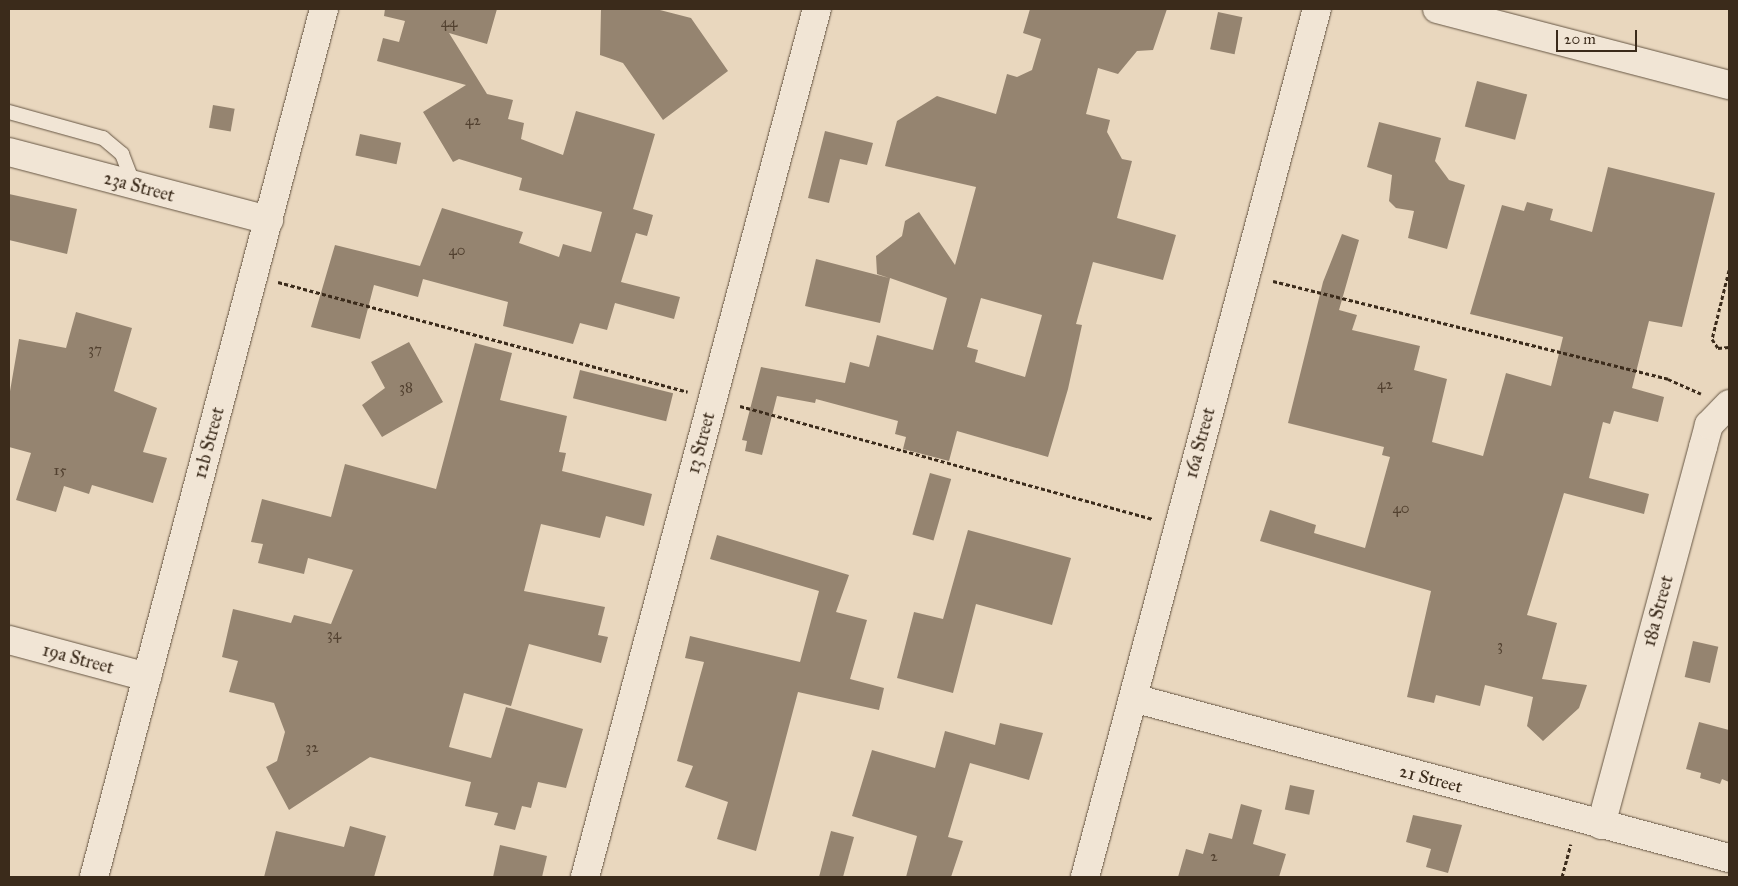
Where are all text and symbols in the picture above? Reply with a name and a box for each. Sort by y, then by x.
house number: 44 [441,14,457,32]
scale bar [1558,20,1639,52]
text: 20 m [1564,30,1596,48]
house number: 42 [465,112,481,130]
street label: 23a Street [101,167,177,207]
house number: 40 [448,242,466,260]
house number: 37 [88,341,102,359]
house number: 42 [1377,376,1393,394]
house number: 38 [399,379,413,397]
street label: 12b Street [189,405,229,481]
street label: 16a Street [1180,405,1220,481]
street label: 13 Street [682,410,720,476]
house number: 15 [54,462,66,480]
house number: 40 [1392,500,1410,518]
street label: 18a Street [1638,573,1678,649]
house number: 34 [327,626,341,644]
house number: 3 [1497,637,1503,655]
street label: 19a Street [40,639,116,679]
house number: 32 [305,739,319,757]
street label: 21 Street [1397,760,1465,798]
house number: 2 [1210,848,1218,866]

